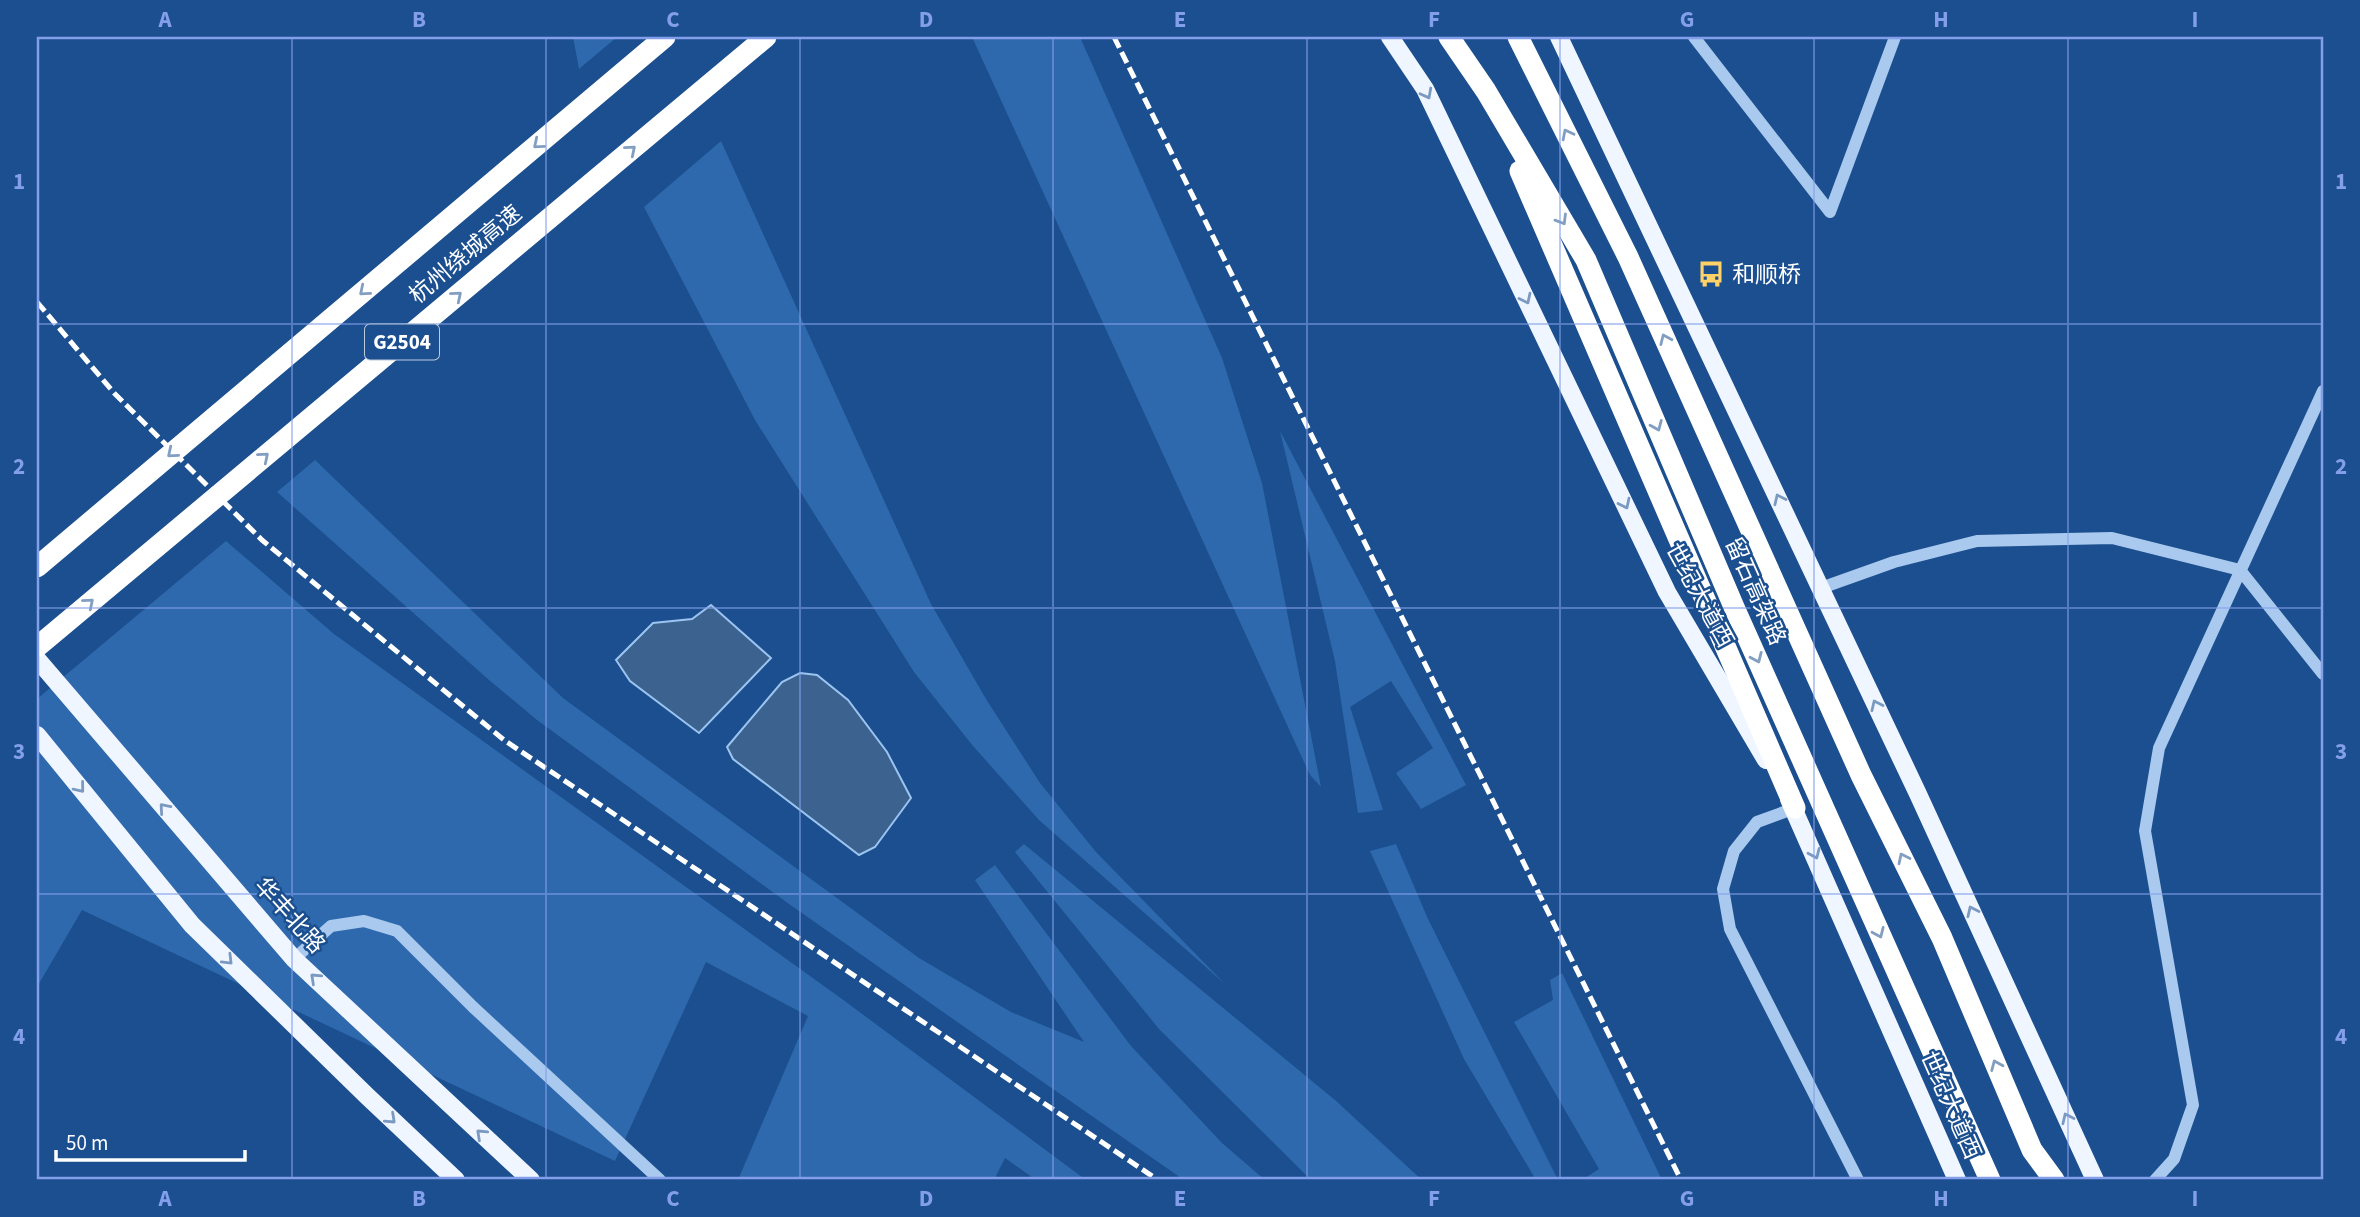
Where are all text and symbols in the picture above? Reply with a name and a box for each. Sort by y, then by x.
text: A [157,3,172,36]
text: B [412,3,426,36]
text: C [666,3,680,36]
text: D [919,3,933,36]
text: E [1174,3,1186,36]
text: F [1428,3,1440,36]
text: G [1680,3,1694,36]
text: H [1933,3,1949,36]
text: I [2192,3,2198,36]
one-way arrow [1418,87,1432,100]
one-way arrow [1561,129,1575,141]
one-way arrow [534,136,547,148]
one-way arrow [624,145,636,158]
text: 1 [13,165,25,198]
text: 1 [2335,165,2347,198]
street label: 杭州绕城高速 [402,197,529,311]
one-way arrow [1554,213,1567,225]
place label: 和顺桥 [1732,258,1801,291]
bus stop icon: 和顺桥 [1696,259,1726,289]
one-way arrow [360,283,373,295]
one-way arrow [449,291,462,304]
one-way arrow [1518,292,1532,304]
road number: G2504 [365,324,439,360]
one-way arrow [1659,334,1673,346]
one-way arrow [1649,419,1663,432]
one-way arrow [167,445,180,457]
text: 2 [13,450,25,483]
text: 2 [2335,450,2347,483]
one-way arrow [255,453,268,465]
one-way arrow [1773,494,1787,506]
one-way arrow [1616,497,1630,509]
street label: 留石高架路 [1717,532,1794,650]
street label: 世纪大道西 [1657,537,1742,654]
one-way arrow [81,599,94,611]
one-way arrow [1749,651,1763,663]
one-way arrow [1871,700,1885,712]
text: 3 [13,735,25,768]
text: 3 [2335,735,2347,768]
one-way arrow [72,779,84,792]
one-way arrow [160,803,172,816]
one-way arrow [1807,847,1821,860]
one-way arrow [1897,853,1911,865]
street label: 华丰北路 [247,870,333,961]
one-way arrow [1966,906,1980,919]
one-way arrow [1871,925,1885,938]
one-way arrow [220,952,233,965]
one-way arrow [310,974,323,987]
text: 4 [13,1020,25,1053]
text: 4 [2335,1020,2347,1053]
street label: 世纪大道西 [1912,1046,1989,1164]
one-way arrow [1990,1060,2004,1072]
one-way arrow [383,1111,396,1124]
one-way arrow [2061,1113,2075,1125]
scale bar [56,1119,245,1163]
text: 50 m [66,1128,108,1158]
one-way arrow [476,1129,489,1142]
text: A [157,1182,172,1215]
text: B [412,1182,426,1215]
text: C [666,1182,680,1215]
text: D [919,1182,933,1215]
text: E [1174,1182,1186,1215]
text: F [1428,1182,1440,1215]
text: G [1680,1182,1694,1215]
text: H [1933,1182,1949,1215]
text: I [2192,1182,2198,1215]

